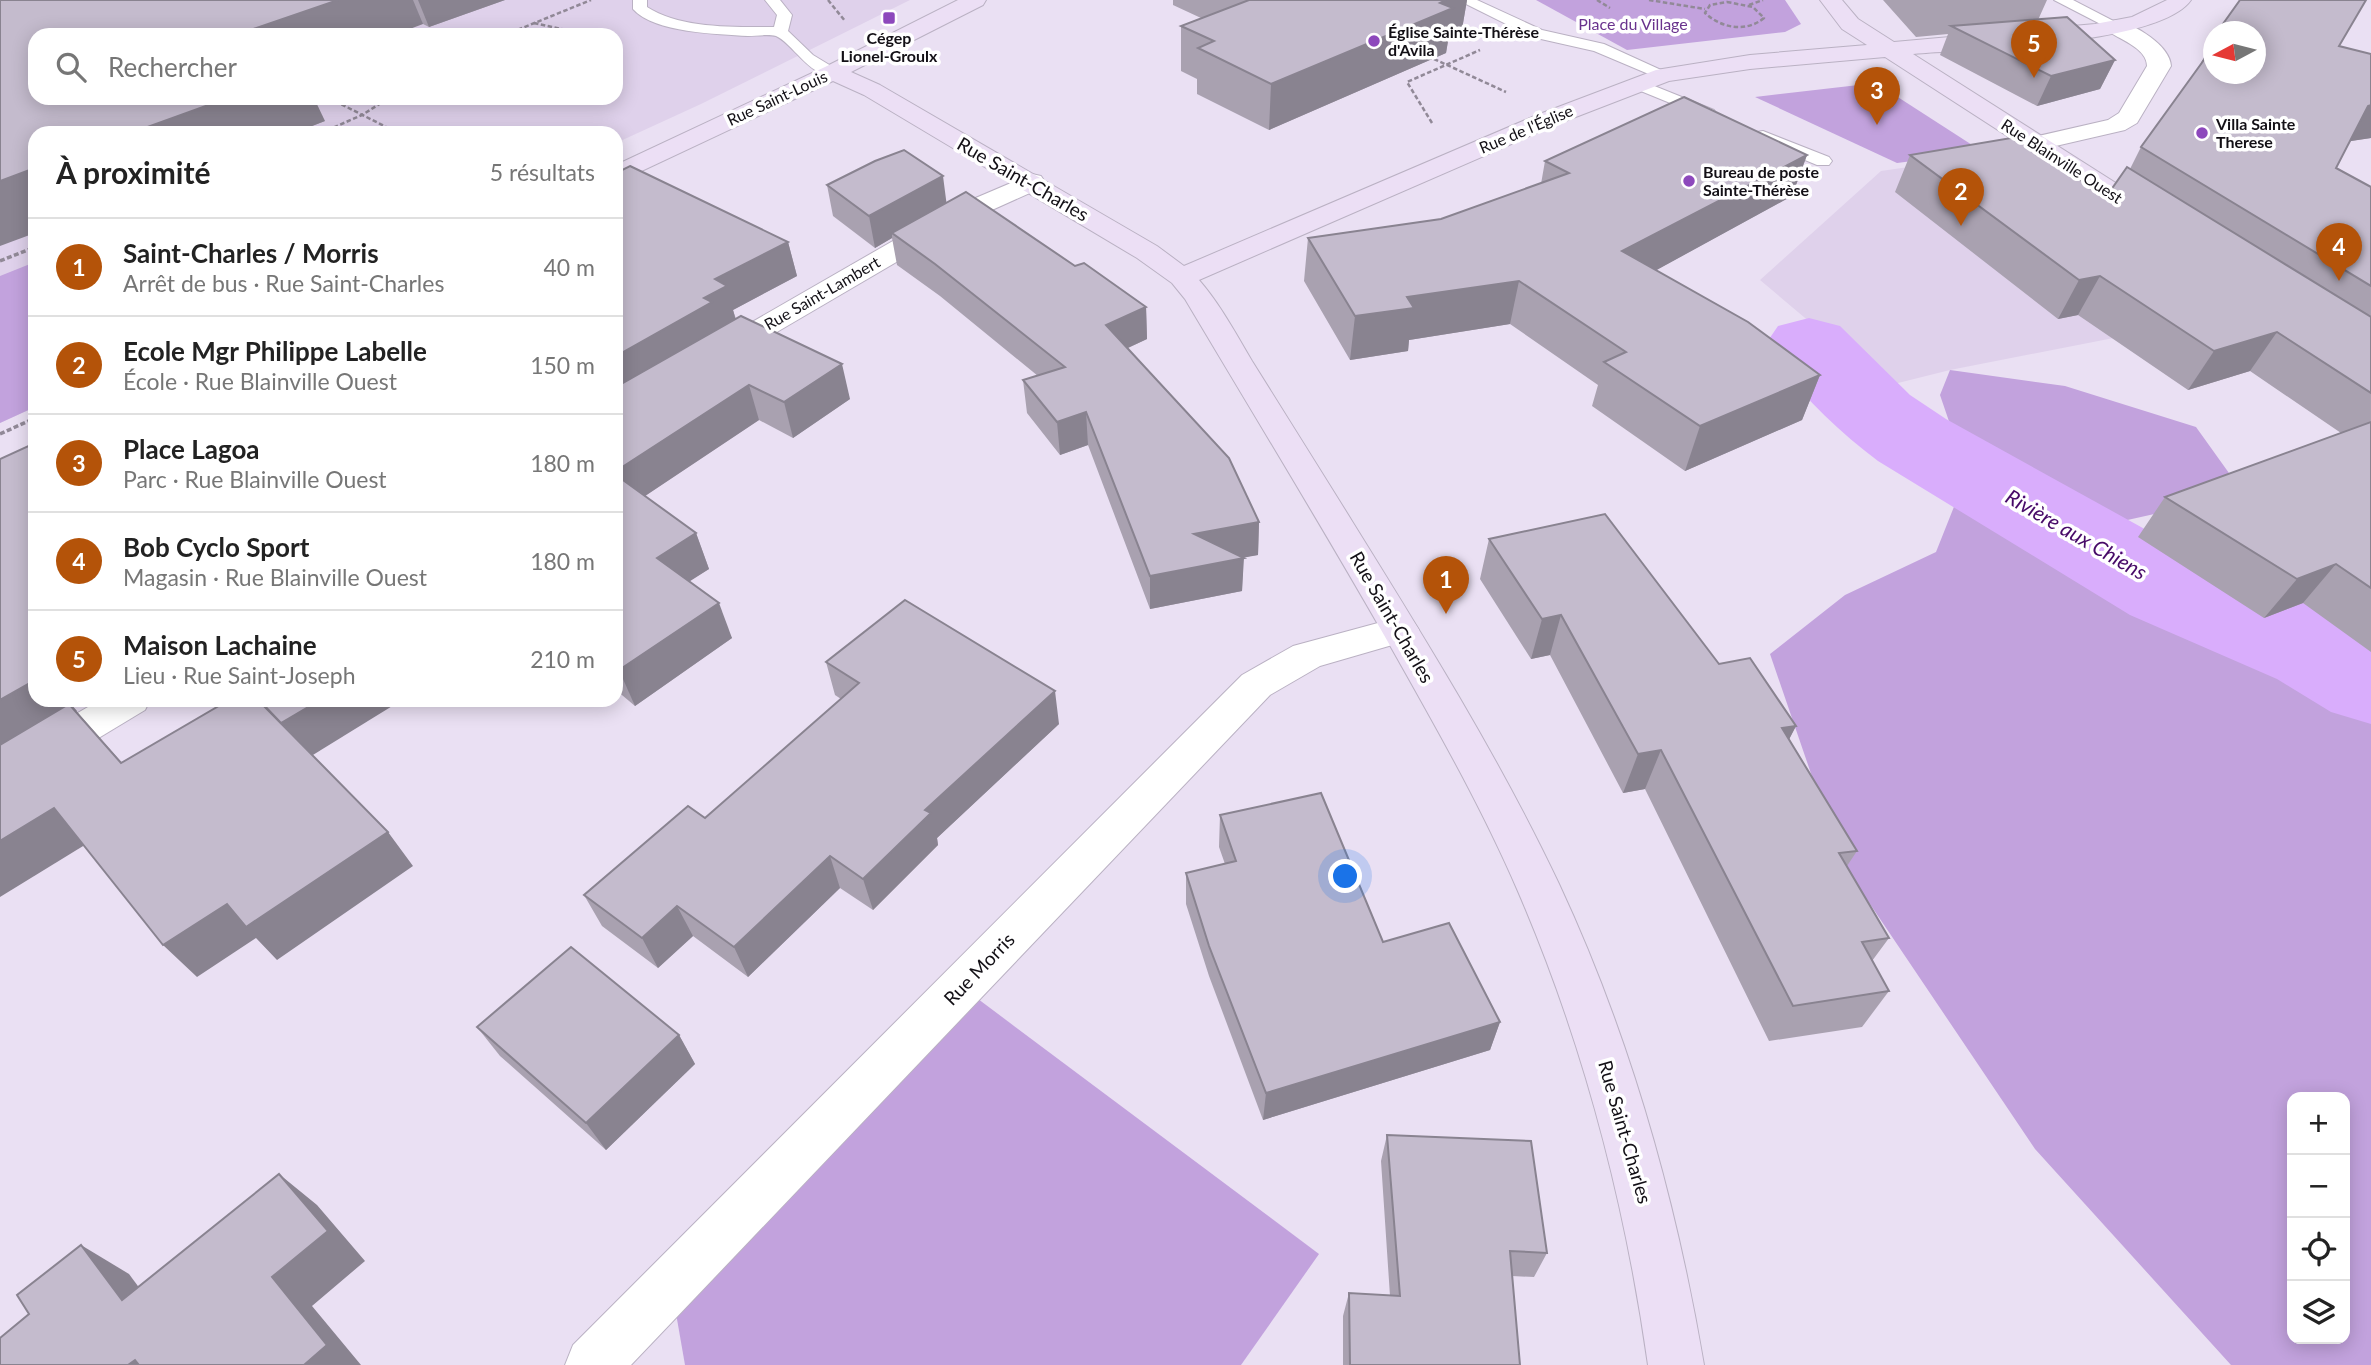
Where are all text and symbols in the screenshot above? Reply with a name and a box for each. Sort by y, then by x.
marker: Cégep Lionel-Groulx [881,10,897,26]
park label: Place du Village [1578,14,1688,33]
pin: 5 [2011,20,2057,78]
north arrow [2203,21,2266,84]
place label: Église Sainte-Thérèse d'Avila [1388,22,1539,59]
search box [28,28,623,105]
place label: Cégep Lionel-Groulx [841,28,938,65]
marker: Église Sainte-Thérèse d'Avila [1366,33,1382,49]
icon: search [52,48,90,86]
text: Rechercher [108,51,237,83]
street label: Rue Saint-Louis [724,66,830,129]
pin: 3 [1854,67,1900,125]
street label: Rue de l'Église [1476,100,1576,157]
street label: Rue Blainville Ouest [1998,114,2127,207]
place label: Villa Sainte Therese [2215,114,2296,151]
marker: Villa Sainte Therese [2194,125,2210,141]
street label: Rue Saint-Charles [953,132,1093,226]
text: À proximité [56,154,211,190]
text: 5 résultats [490,158,595,186]
place label: Bureau de poste Sainte-Thérèse [1703,162,1819,199]
pin: 2 [1938,168,1984,226]
marker: Bureau de poste Sainte-Thérèse [1681,173,1697,189]
pin: 4 [2316,223,2362,281]
text: Saint-Charles / Morris [123,237,379,269]
street label: Rue Saint-Lambert [761,252,883,333]
text: 1 [72,253,86,281]
text: 40 m [544,253,595,281]
text: Arrêt de bus · Rue Saint-Charles [123,269,444,297]
text: Ecole Mgr Philippe Labelle [123,335,427,367]
text: 2 [72,351,86,379]
text: 150 m [530,351,595,379]
text: École · Rue Blainville Ouest [123,367,397,395]
text: Place Lagoa [123,433,260,465]
text: 3 [72,449,86,477]
text: 180 m [530,449,595,477]
text: Parc · Rue Blainville Ouest [123,465,387,493]
water label: Rivière aux Chiens [2002,483,2152,584]
text: Bob Cyclo Sport [123,531,309,563]
text: 4 [72,547,86,575]
text: 180 m [530,547,595,575]
street label: Rue Saint-Charles [1345,547,1439,687]
pin: 1 [1423,556,1469,614]
text: Magasin · Rue Blainville Ouest [123,563,427,591]
text: Maison Lachaine [123,629,317,661]
text: 5 [72,645,86,673]
text: 210 m [530,645,595,673]
text: Lieu · Rue Saint-Joseph [123,661,356,689]
your location [1328,859,1362,893]
street label: Rue Morris [939,928,1019,1010]
street label: Rue Saint-Charles [1594,1058,1657,1206]
map controls [2287,1092,2350,1344]
button: + [2287,1092,2350,1155]
button: − [2287,1155,2350,1218]
button: locate [2287,1218,2350,1281]
button: layers [2287,1281,2350,1344]

